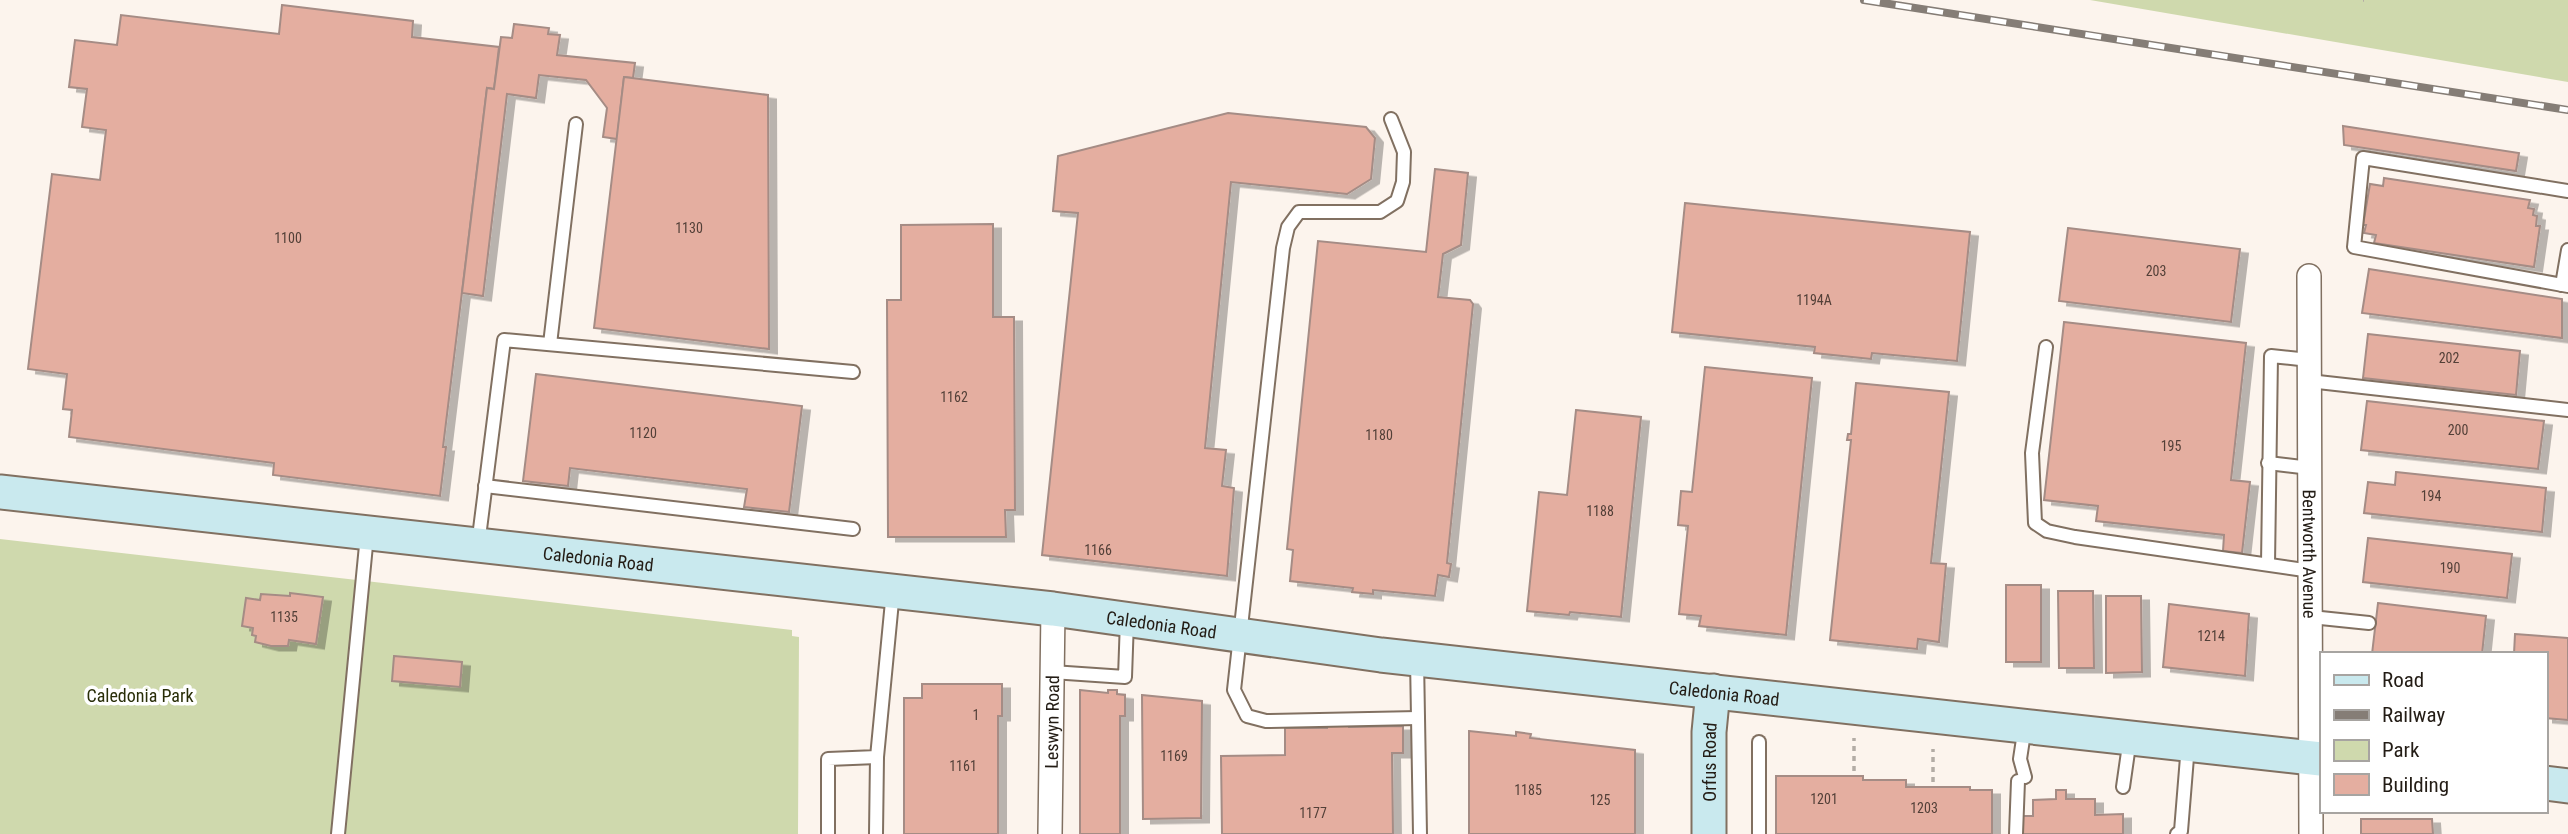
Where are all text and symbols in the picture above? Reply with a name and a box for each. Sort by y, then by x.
house number: 1130 [675,220,703,236]
house number: 1100 [274,230,302,246]
house number: 203 [2146,263,2166,279]
house number: 1194A [1796,292,1832,308]
house number: 202 [2439,350,2459,366]
house number: 1162 [940,389,968,405]
house number: 200 [2448,422,2468,438]
house number: 1120 [629,425,657,441]
house number: 1180 [1365,427,1393,443]
house number: 195 [2161,438,2181,454]
house number: 194 [2421,488,2441,504]
street label: Bentworth Avenue [2299,489,2321,619]
house number: 1188 [1586,503,1614,519]
street label: Caledonia Road [542,542,655,575]
house number: 1166 [1084,542,1112,558]
house number: 190 [2440,560,2460,576]
street label: Caledonia Road [1105,606,1218,642]
house number: 1135 [270,609,298,625]
house number: 1214 [2197,628,2225,644]
legend [2320,652,2547,813]
text: Road [2382,668,2424,692]
street label: Leswyn Road [1040,675,1063,769]
street label: Caledonia Road [1668,676,1781,710]
park label: Caledonia Park [86,685,194,706]
text: Railway [2382,703,2445,727]
house number: 1 [973,707,979,723]
street label: Orfus Road [1699,721,1720,802]
text: Park [2382,738,2420,762]
house number: 1169 [1160,748,1188,764]
house number: 1161 [949,758,977,774]
text: Building [2382,773,2449,797]
house number: 1185 [1514,782,1542,798]
house number: 1201 [1810,791,1838,807]
house number: 125 [1590,792,1610,808]
house number: 1203 [1910,800,1938,816]
house number: 1177 [1299,805,1327,821]

